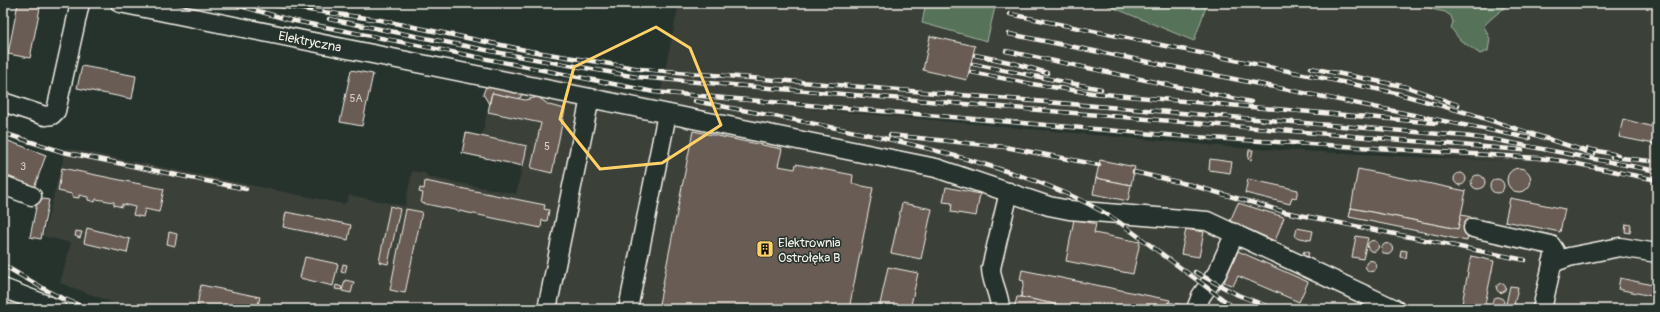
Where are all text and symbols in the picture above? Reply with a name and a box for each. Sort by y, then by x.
street label: Elektryczna [277,28,343,56]
house number: 5A [349,92,363,105]
house number: 5 [544,140,550,153]
house number: 3 [20,160,26,173]
place label: Elektrownia Ostrołęka B [778,235,841,266]
building icon: Elektrownia Ostrołęka B [755,239,775,259]

